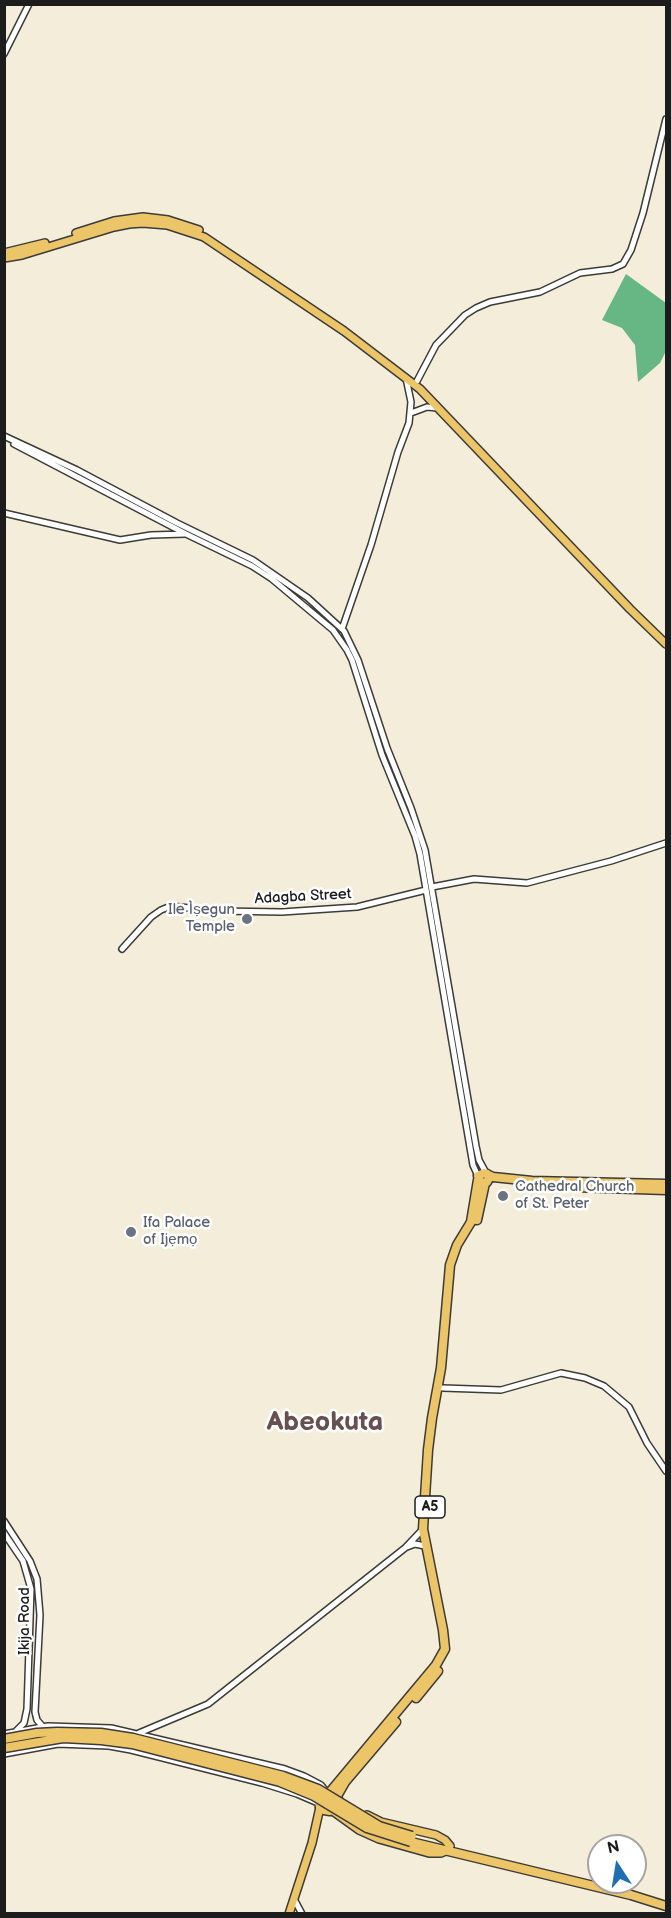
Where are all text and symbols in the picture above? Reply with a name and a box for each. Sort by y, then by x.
street label: Adagba Street [254,885,352,909]
place label: Ile Ìṣegun Temple [168,901,235,936]
marker: Ile Ìṣegun Temple [240,912,254,926]
place label: Cathedral Church of St. Peter [515,1178,634,1213]
marker: Cathedral Church of St. Peter [496,1189,510,1203]
place label: Ifa Palace of Ijẹmọ [143,1214,210,1249]
marker: Ifa Palace of Ijẹmọ [124,1225,138,1239]
district label: Abeokuta [267,1407,383,1439]
road number: A5 [415,1496,445,1518]
street label: Ikija Road [16,1587,34,1655]
north arrow [587,1834,647,1894]
text: N [606,1837,621,1858]

